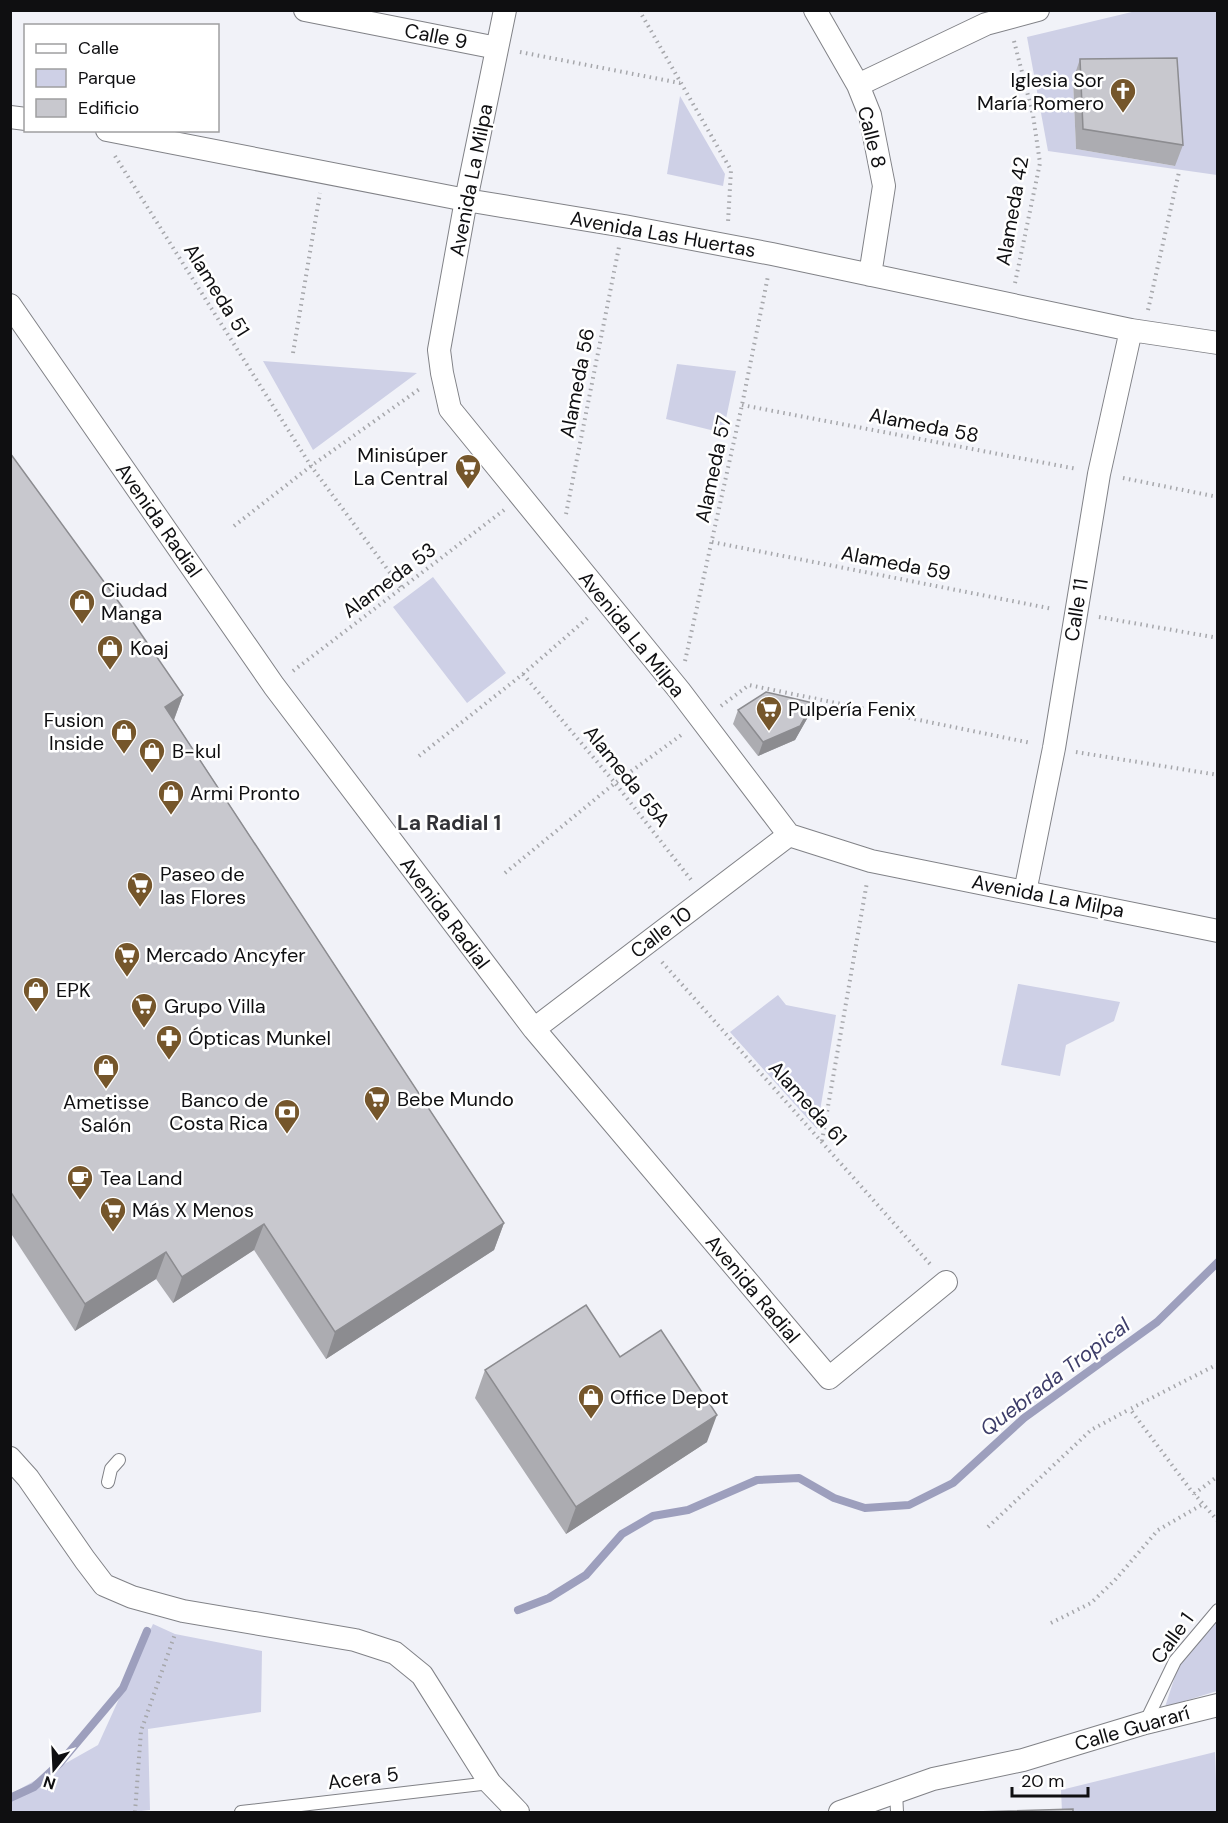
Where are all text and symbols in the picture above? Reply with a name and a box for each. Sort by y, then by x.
street label: Calle 9 [402,17,470,55]
legend [24,24,219,132]
text: Calle [78,36,119,60]
text: Parque [78,66,136,90]
place label: Iglesia Sor María Romero [977,67,1104,116]
church icon: Iglesia Sor María Romero [1108,76,1138,114]
text: Edificio [78,96,139,120]
street label: Avenida La Milpa [443,101,499,259]
street label: Calle 8 [852,103,892,171]
street label: Alameda 42 [990,154,1034,268]
street label: Avenida Las Huertas [568,205,758,263]
street label: Alameda 51 [178,239,256,341]
street label: Alameda 56 [554,326,600,440]
street label: Alameda 58 [867,402,981,448]
street label: Alameda 57 [689,413,737,525]
place label: Minisúper La Central [354,442,448,491]
supermarket icon: Minisúper La Central [453,452,483,490]
street label: Avenida Radial [110,458,208,582]
street label: Alameda 53 [337,536,441,624]
street label: Alameda 59 [839,540,953,586]
street label: Avenida La Milpa [573,566,691,702]
place label: Ciudad Manga [101,577,168,626]
street label: Calle 11 [1058,577,1094,643]
shop icon: Ciudad Manga [67,587,97,625]
shop icon: Koaj [95,633,125,671]
place label: Koaj [130,635,169,661]
supermarket icon: Pulpería Fenix [754,694,784,732]
place label: Pulpería Fenix [788,696,915,722]
place label: Fusion Inside [44,707,104,756]
shop icon: Fusion Inside [109,717,139,755]
street label: Alameda 55A [578,720,676,832]
shop icon: B-kul [137,736,167,774]
place label: B-kul [172,738,221,764]
shop icon: Armi Pronto [156,778,186,816]
place label: Armi Pronto [190,780,300,806]
district label: La Radial 1 [397,809,501,837]
street label: Avenida Radial [394,852,496,974]
place label: Paseo de las Flores [160,861,246,910]
street label: Avenida La Milpa [969,868,1127,924]
supermarket icon: Paseo de las Flores [125,870,155,908]
street label: Calle 10 [625,900,697,964]
supermarket icon: Mercado Ancyfer [112,940,142,978]
place label: Mercado Ancyfer [146,942,306,968]
shop icon: EPK [21,975,51,1013]
place label: EPK [56,977,91,1003]
supermarket icon: Grupo Villa [129,991,159,1029]
place label: Grupo Villa [164,993,266,1019]
pharmacy icon: Ópticas Munkel [154,1023,184,1061]
place label: Ópticas Munkel [188,1025,331,1051]
shop icon: Ametisse Salón [91,1052,121,1090]
street label: Alameda 61 [763,1055,853,1151]
supermarket icon: Bebe Mundo [362,1084,392,1122]
place label: Bebe Mundo [397,1086,514,1112]
place label: Banco de Costa Rica [169,1087,268,1136]
place label: Ametisse Salón [63,1089,149,1138]
bank icon: Banco de Costa Rica [272,1097,302,1135]
cafe icon: Tea Land [65,1163,95,1201]
place label: Tea Land [100,1165,182,1191]
supermarket icon: Más X Menos [98,1195,128,1233]
place label: Más X Menos [132,1197,254,1223]
street label: Avenida Radial [700,1229,806,1349]
water label: Quebrada Tropical [974,1311,1136,1443]
shop icon: Office Depot [576,1382,606,1420]
place label: Office Depot [610,1384,729,1410]
street label: Calle 1 [1145,1607,1199,1669]
street label: Calle Guararí [1071,1699,1193,1757]
north arrow [24,1739,84,1799]
scale bar [1012,1760,1088,1798]
street label: Acera 5 [326,1761,400,1795]
text: 20 m [1021,1769,1064,1793]
text: N [41,1771,58,1795]

